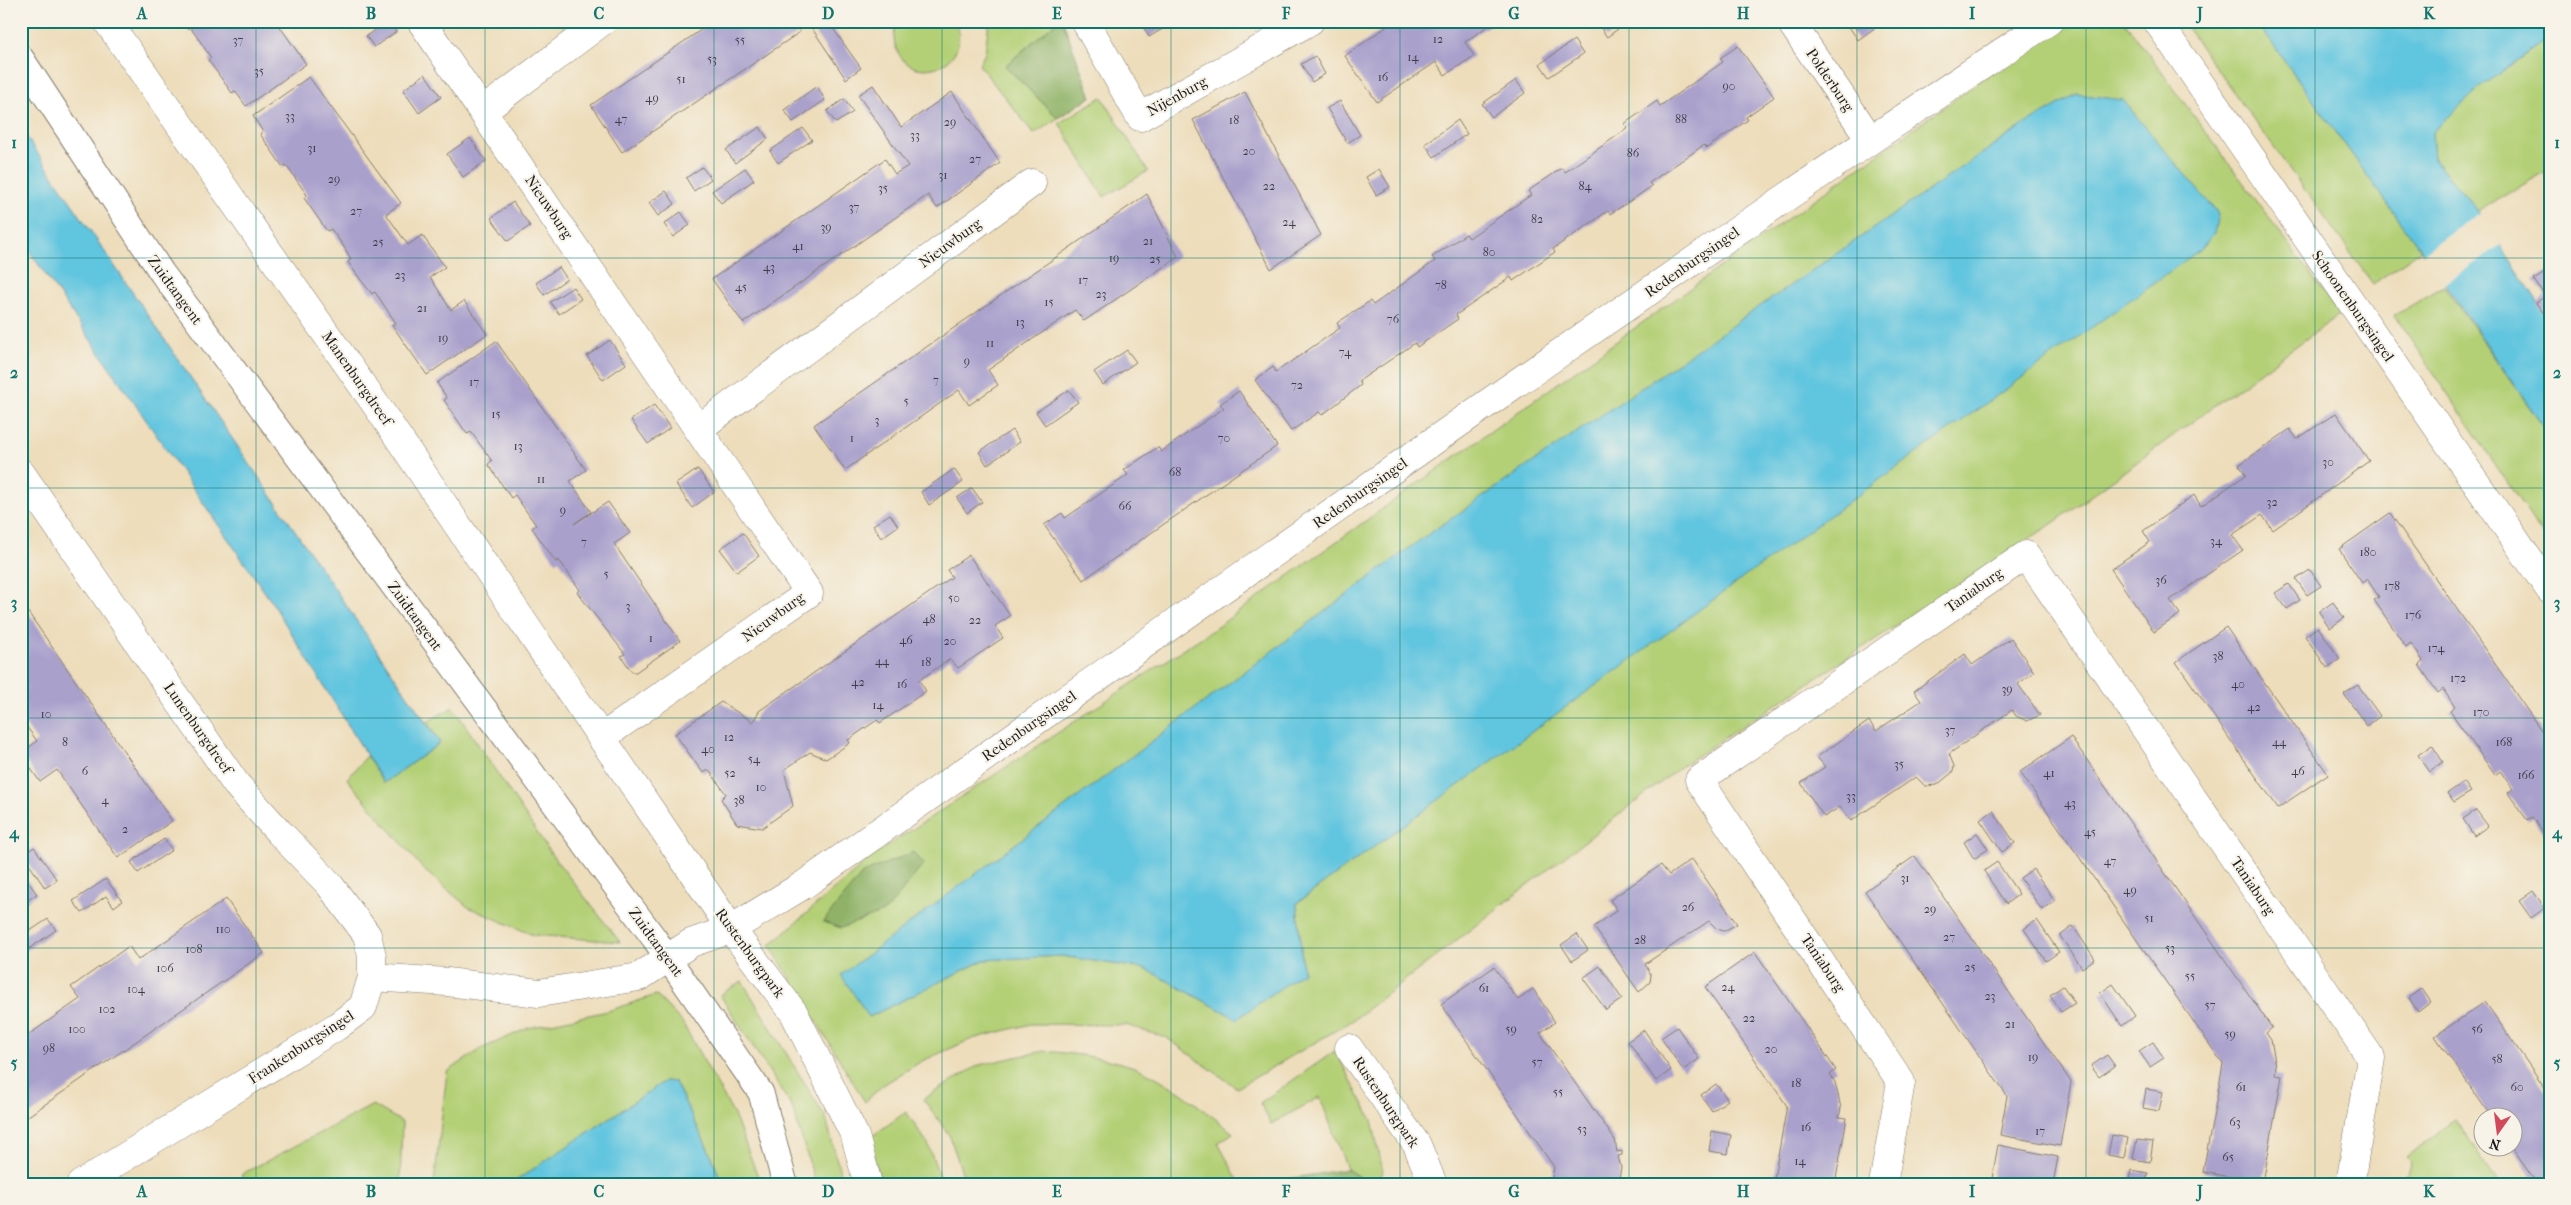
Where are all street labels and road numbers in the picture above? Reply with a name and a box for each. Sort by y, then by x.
street label: Polderburg [1802,45,1858,116]
street label: Nijenburg [1144,72,1211,120]
street label: Nieuwburg [521,172,577,243]
street label: Nieuwburg [915,214,986,272]
street label: Redenburgsingel [1641,223,1743,301]
street label: Schoonenburgsingel [2308,247,2398,365]
street label: Zuidtangent [144,252,207,329]
street label: Manenburgdreef [318,328,398,431]
street label: Redenburgsingel [1309,454,1411,532]
street label: Taniaburg [1942,563,2007,616]
street label: Zuidtangent [384,578,447,655]
street label: Nieuwburg [738,588,809,646]
street label: Lunenburgdreef [160,679,238,779]
street label: Redenburgsingel [978,687,1080,765]
street label: Taniaburg [2227,853,2280,919]
street label: Zuidtangent [625,904,688,981]
street label: Rustenburgpark [711,905,789,1001]
street label: Taniaburg [1797,930,1850,996]
street label: Frankenburgsingel [245,1006,357,1088]
street label: Rustenburgpark [1349,1053,1423,1151]

